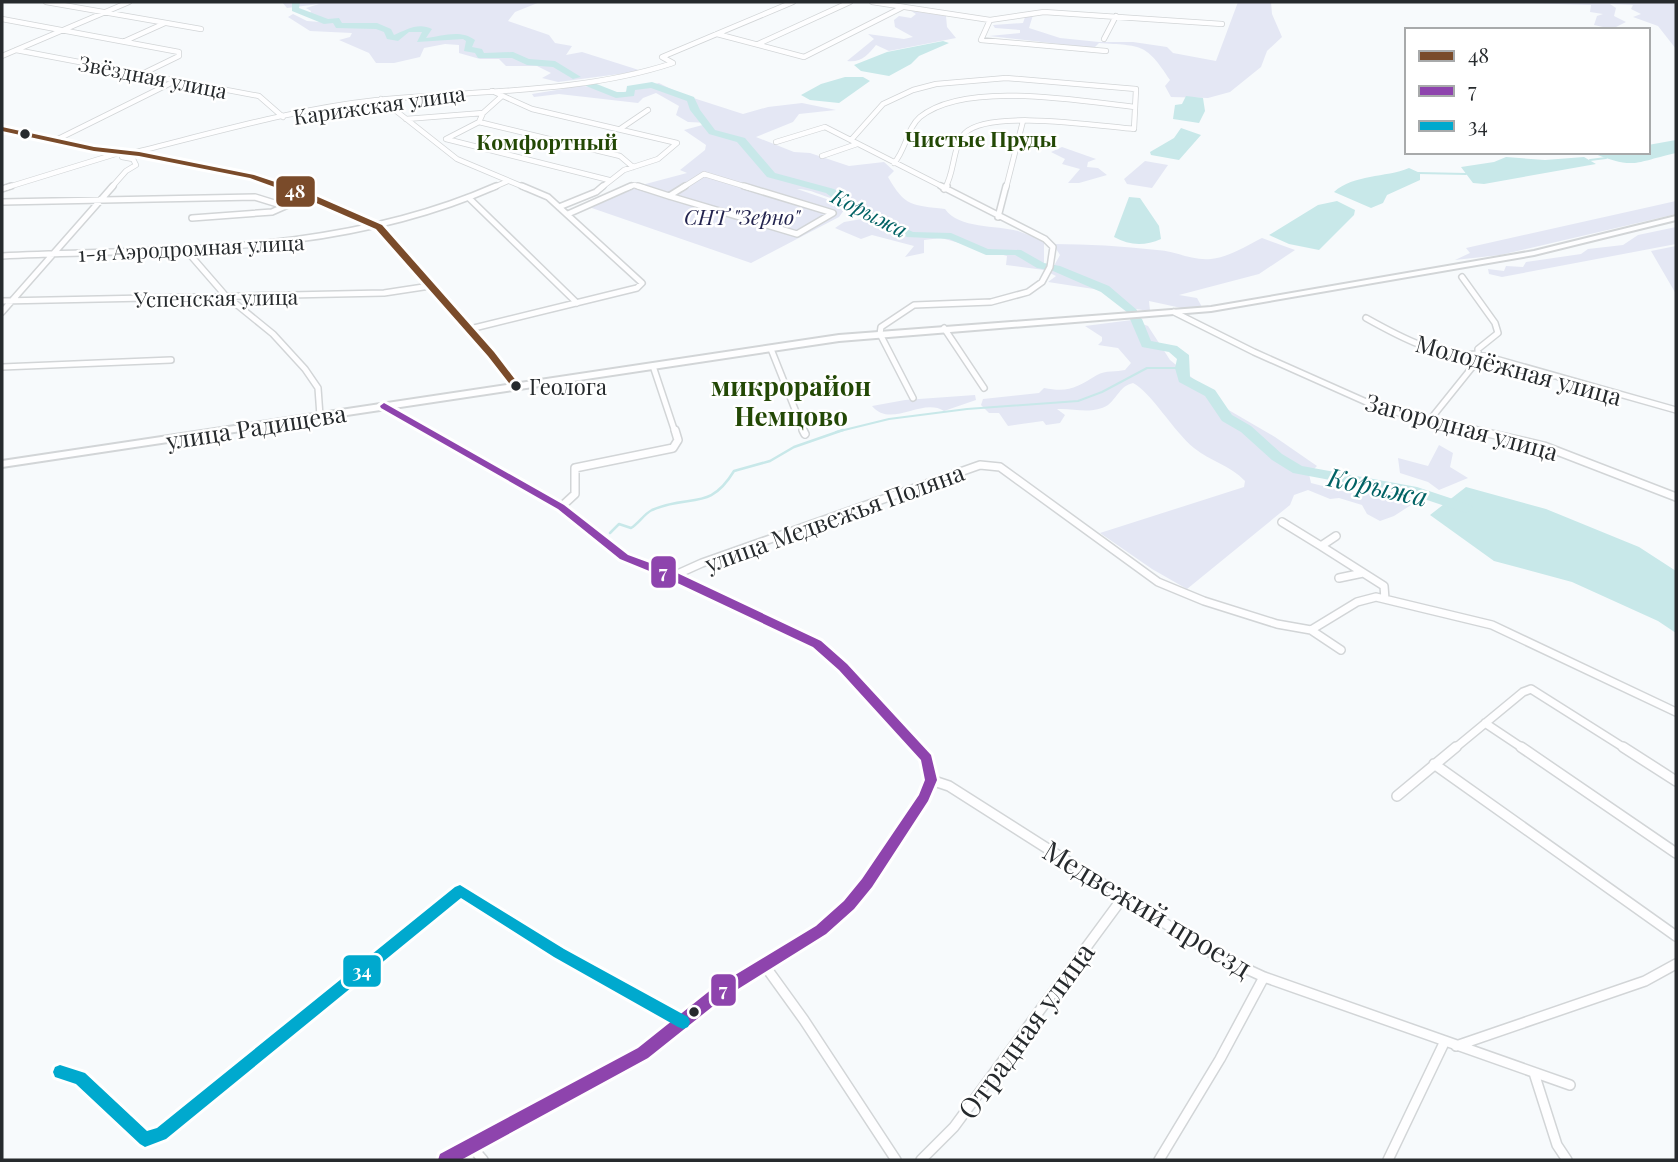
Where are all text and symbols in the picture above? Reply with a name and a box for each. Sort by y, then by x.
legend [1405,28,1650,154]
text: 48 [1468,40,1489,68]
street label: Звёздная улица [76,48,230,104]
text: 7 [1468,75,1477,103]
street label: Карижская улица [291,78,467,130]
text: 34 [1468,110,1488,138]
district label: Чистые Пруды [905,124,1057,152]
unlabelled marker [18,127,32,141]
district label: Комфортный [476,127,618,155]
line badge: 48 [275,175,316,208]
text: 48 [285,177,305,203]
water label: Корыжа [826,181,913,243]
park label: СНТ "Зерно" [684,202,802,230]
street label: 1-я Аэродромная улица [77,227,305,267]
street label: Успенская улица [133,282,299,312]
street label: Молодёжная улица [1412,326,1626,412]
district label: микрорайон Немцово [711,368,871,433]
place label: Геолога [529,371,607,401]
marker: Геолога [509,379,523,393]
street label: Загородная улица [1362,385,1562,467]
street label: улица Радищева [163,396,348,456]
street label: улица Медвежья Поляна [699,455,968,579]
water label: Корыжа [1324,458,1431,514]
line badge: 7 [650,555,677,589]
text: 7 [659,558,668,584]
street label: Медвежий проезд [1037,831,1259,985]
street label: Отрадная улица [948,934,1102,1126]
line badge: 34 [342,954,382,988]
text: 34 [352,957,372,983]
line badge: 7 [710,973,737,1007]
text: 7 [719,976,728,1002]
unlabelled marker [687,1005,701,1019]

